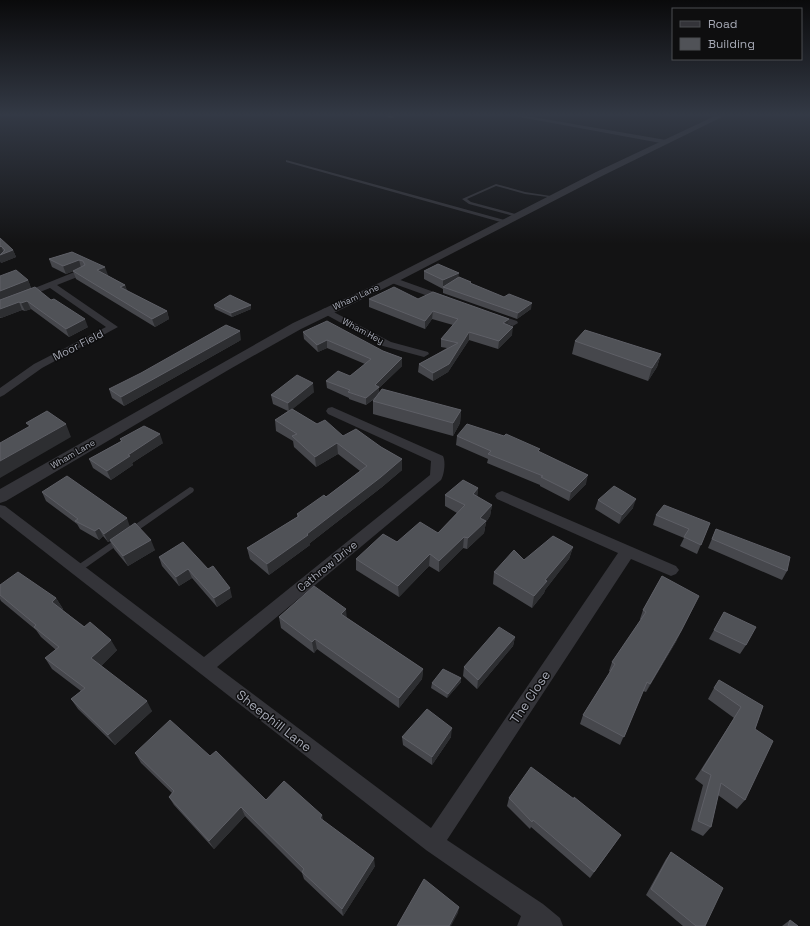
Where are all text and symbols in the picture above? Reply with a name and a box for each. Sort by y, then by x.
legend [672,8,802,60]
text: Road [708,16,737,32]
text: Building [708,36,755,52]
street label: Wham Lane [331,281,381,313]
street label: Wham Hey [340,315,386,347]
street label: Moor Field [50,326,106,364]
street label: Wham Lane [49,436,97,472]
street label: Cathrow Drive [294,537,360,595]
street label: The Close [506,667,554,727]
street label: Sheephill Lane [233,686,315,756]

